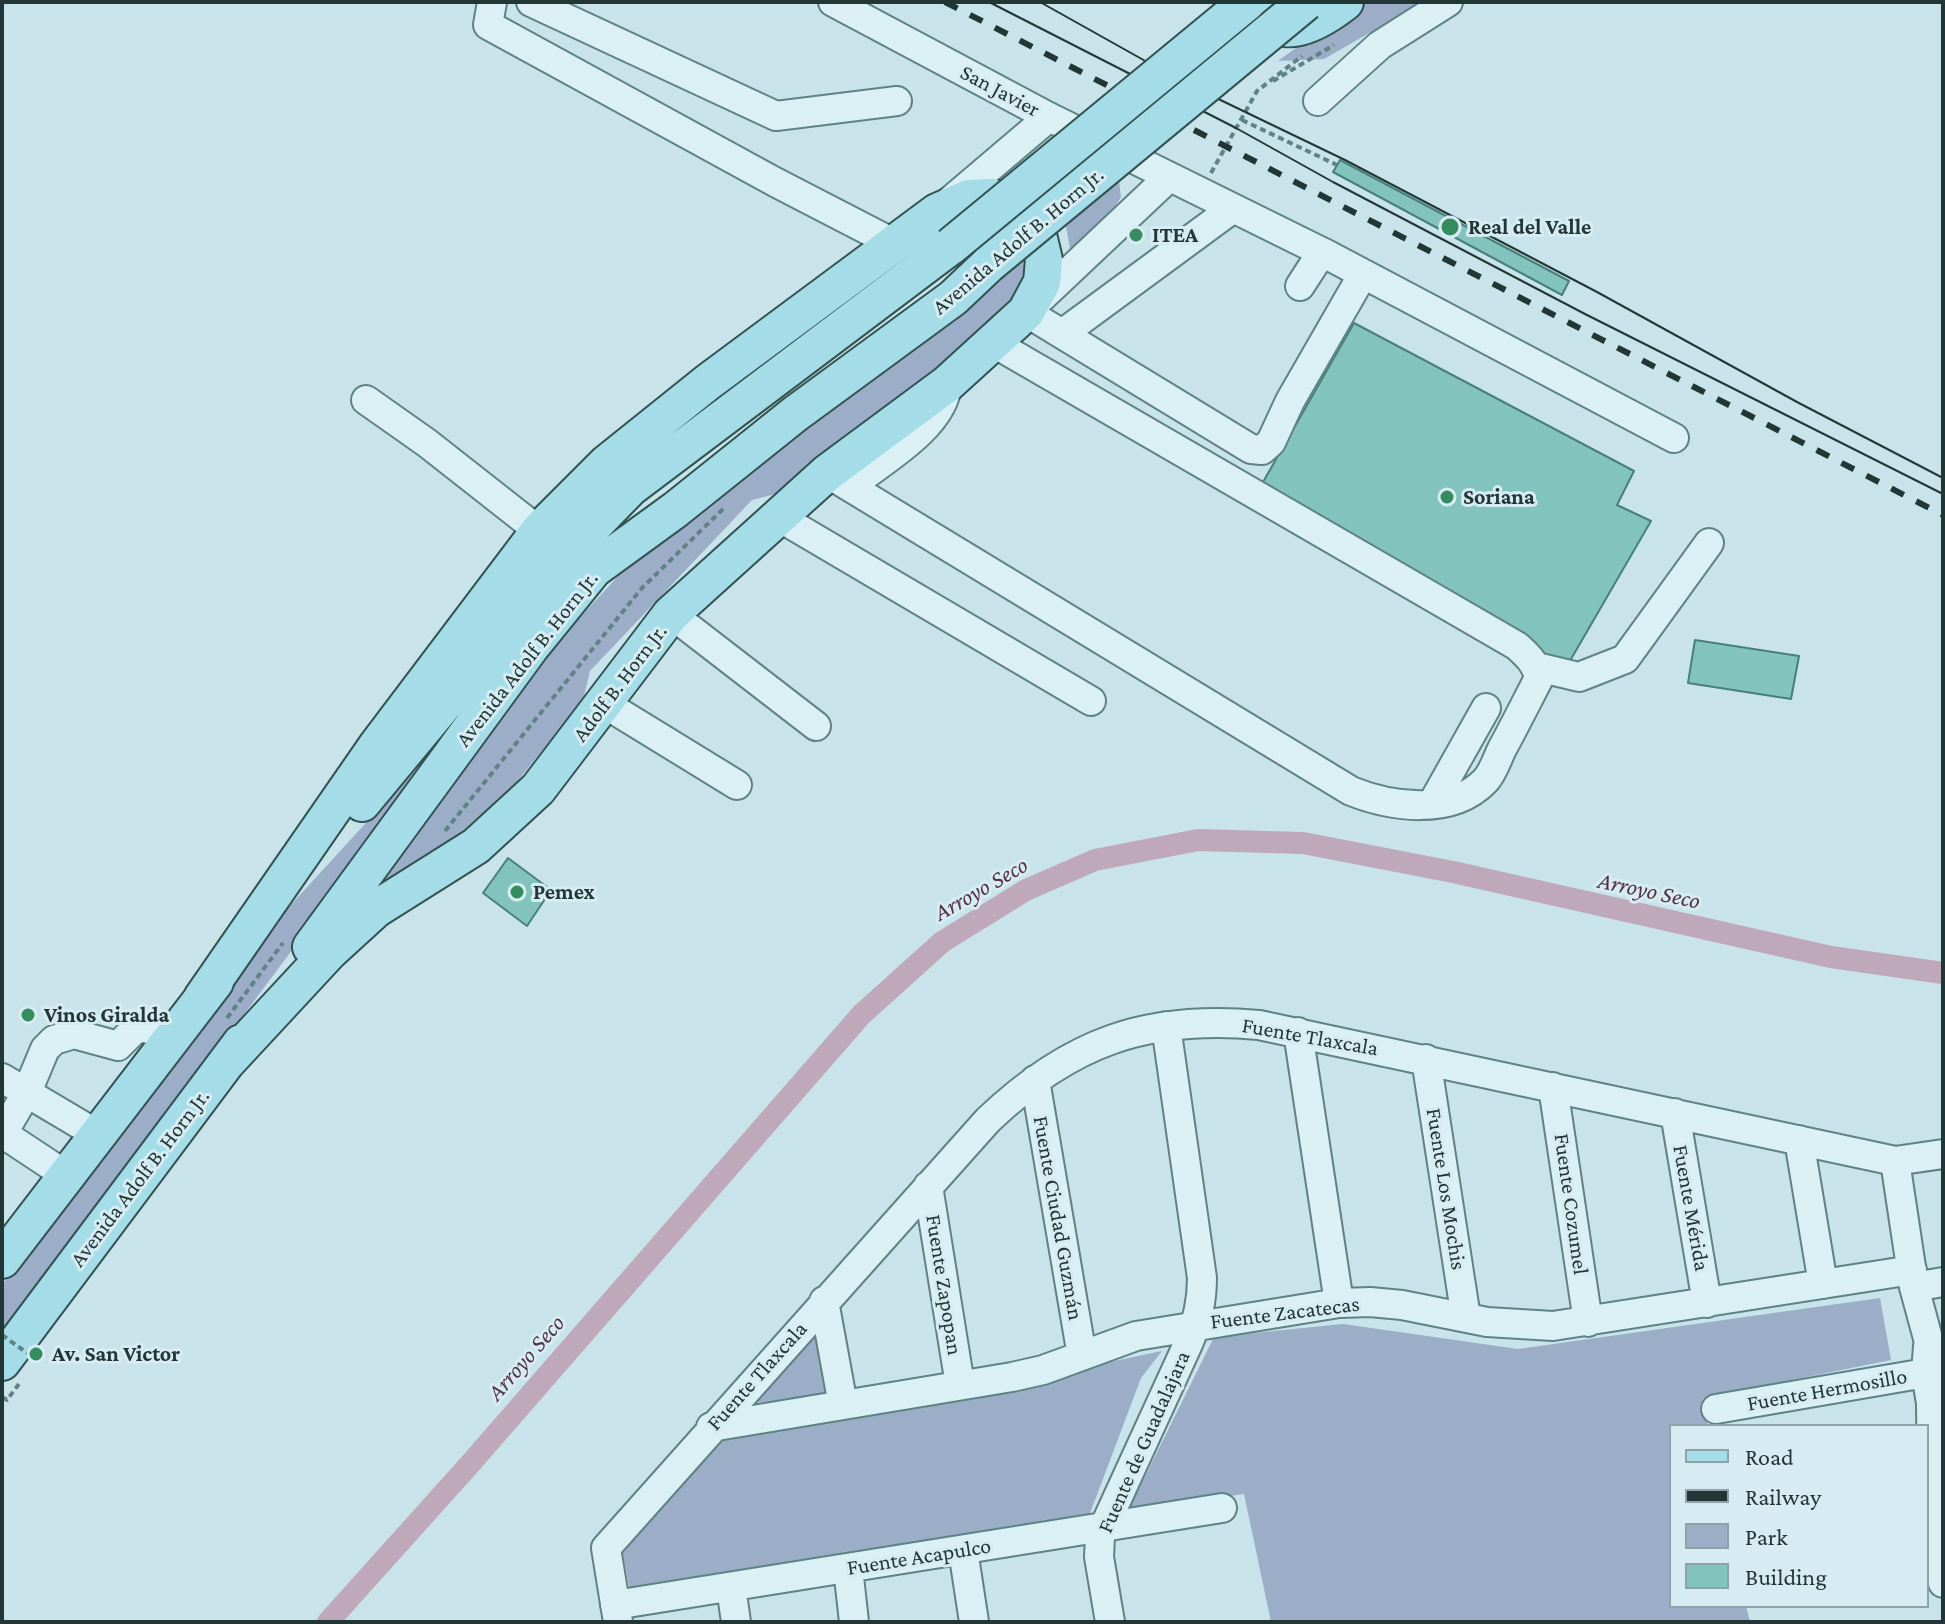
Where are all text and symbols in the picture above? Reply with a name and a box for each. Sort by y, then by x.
street label: San Javier [956,59,1044,123]
street label: Avenida Adolf B. Horn Jr. [927,162,1109,320]
place label: Real del Valle [1468,214,1591,240]
marker: Real del Valle [1439,216,1461,238]
place label: ITEA [1152,222,1198,248]
marker: ITEA [1127,226,1145,244]
place label: Soriana [1463,484,1535,510]
marker: Soriana [1438,488,1456,506]
street label: Avenida Adolf B. Horn Jr. [450,566,604,752]
street label: Adolf B. Horn Jr. [567,619,673,747]
water label: Arroyo Seco [929,851,1033,927]
water label: Arroyo Seco [1595,866,1703,916]
place label: Pemex [533,879,595,905]
marker: Pemex [508,883,526,901]
place label: Vinos Giralda [44,1002,169,1028]
marker: Vinos Giralda [19,1006,37,1024]
street label: Fuente Tlaxcala [1240,1012,1380,1062]
street label: Avenida Adolf B. Horn Jr. [65,1084,215,1272]
street label: Fuente Los Mochis [1420,1106,1472,1272]
street label: Fuente Ciudad Guzmán [1027,1114,1089,1322]
street label: Fuente Cozumel [1548,1132,1594,1276]
street label: Fuente Mérida [1667,1143,1715,1273]
street label: Fuente Zapopan [920,1213,968,1357]
street label: Fuente Zacatecas [1209,1291,1361,1335]
water label: Arroyo Seco [481,1309,571,1407]
street label: Fuente Tlaxcala [701,1316,813,1436]
place label: Av. San Victor [52,1341,180,1367]
marker: Av. San Victor [27,1345,45,1363]
street label: Fuente de Guadalajara [1092,1347,1196,1537]
street label: Fuente Hermosillo [1745,1363,1909,1417]
legend [1669,1424,1929,1608]
text: Road [1745,1443,1794,1470]
text: Railway [1745,1483,1821,1510]
text: Park [1745,1523,1788,1550]
street label: Fuente Acapulco [845,1533,993,1581]
text: Building [1745,1563,1827,1590]

